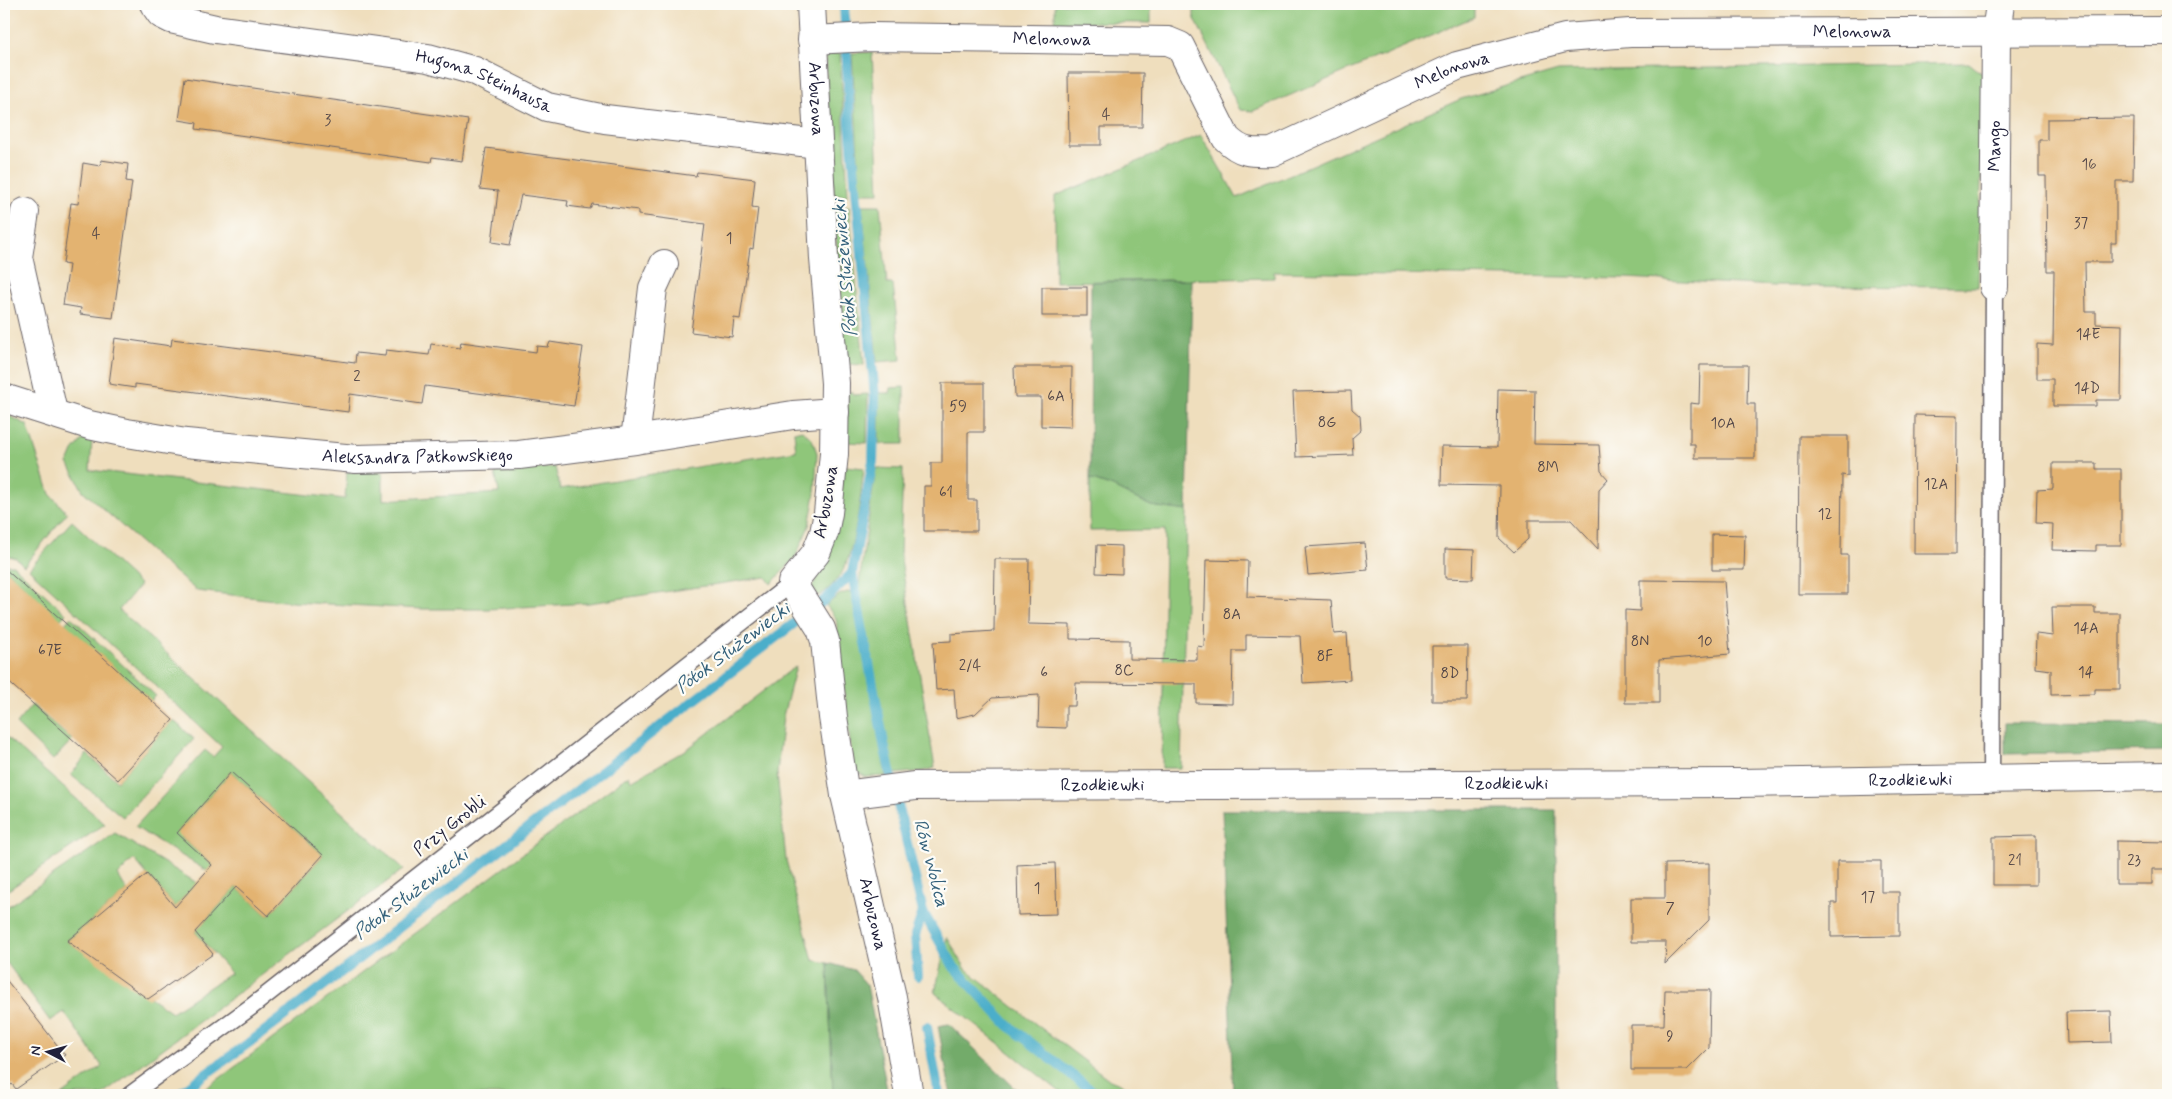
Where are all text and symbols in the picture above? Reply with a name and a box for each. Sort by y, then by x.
street label: Melonowa [1813,20,1892,44]
street label: Melonowa [1012,27,1091,52]
street label: Hugona Steinhausa [414,44,556,120]
street label: Melonowa [1411,46,1492,96]
street label: Arbuzowa [802,61,830,137]
house number: 4 [1102,105,1111,125]
house number: 3 [325,111,332,131]
street label: Mango [1983,120,2008,172]
house number: 16 [2081,155,2097,175]
water label: Potok Służewiecki [826,197,863,338]
house number: 37 [2074,214,2089,234]
house number: 4 [92,224,101,244]
house number: 1 [726,229,732,249]
house number: 14E [2076,325,2101,345]
house number: 2 [353,367,361,387]
house number: 14D [2074,379,2100,399]
house number: 6A [1047,387,1065,407]
house number: 59 [949,397,967,417]
house number: 8G [1318,413,1336,433]
house number: 10A [1710,414,1736,434]
street label: Aleksandra Patkowskiego [321,443,513,471]
house number: 8M [1537,458,1559,478]
street label: Arbuzowa [808,463,844,541]
house number: 12A [1924,475,1948,495]
house number: 61 [939,483,953,503]
house number: 12 [1818,505,1832,525]
water label: Potok Służewiecki [671,596,797,699]
house number: 8A [1223,605,1241,625]
house number: 14A [2073,619,2099,639]
house number: 8N [1631,632,1649,652]
house number: 10 [1697,632,1713,652]
house number: 67E [38,641,62,661]
house number: 8F [1317,647,1333,667]
house number: 2/4 [959,656,982,676]
house number: 8C [1114,661,1134,681]
house number: 6 [1040,663,1048,683]
house number: 14 [2078,663,2094,683]
house number: 8D [1441,664,1459,684]
street label: Rzodkiewki [1868,768,1953,793]
street label: Rzodkiewki [1464,772,1548,796]
street label: Rzodkiewki [1060,773,1144,797]
street label: Przy Grobli [409,790,491,862]
water label: Rów Wolica [907,816,955,910]
water label: Potok Służewiecki [349,842,475,945]
house number: 21 [2008,851,2022,871]
house number: 23 [2127,851,2141,871]
street label: Arbuzowa [853,875,893,953]
house number: 1 [1034,879,1040,899]
house number: 17 [1861,888,1876,908]
house number: 7 [1665,899,1675,919]
north arrow [22,1026,72,1076]
house number: 9 [1666,1027,1674,1047]
text: N [27,1045,46,1056]

